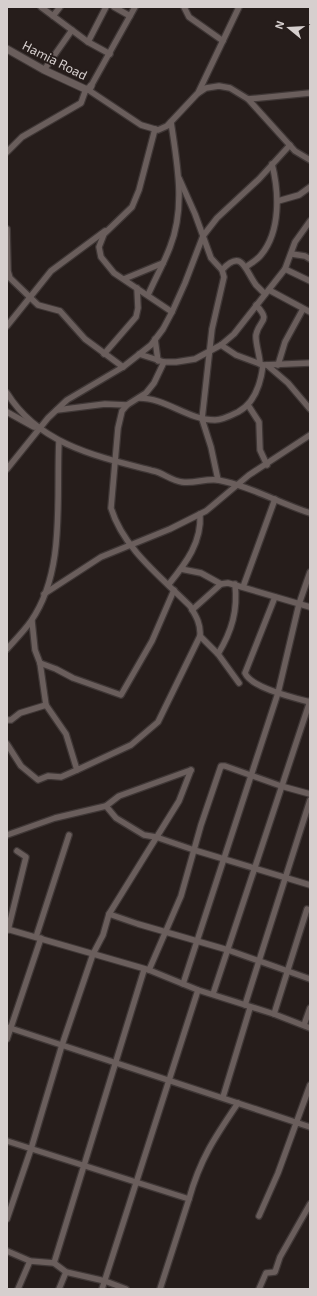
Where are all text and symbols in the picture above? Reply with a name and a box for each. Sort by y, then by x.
north arrow [269,8,309,48]
text: N [272,19,286,31]
street label: Hamia Road [20,37,90,83]

